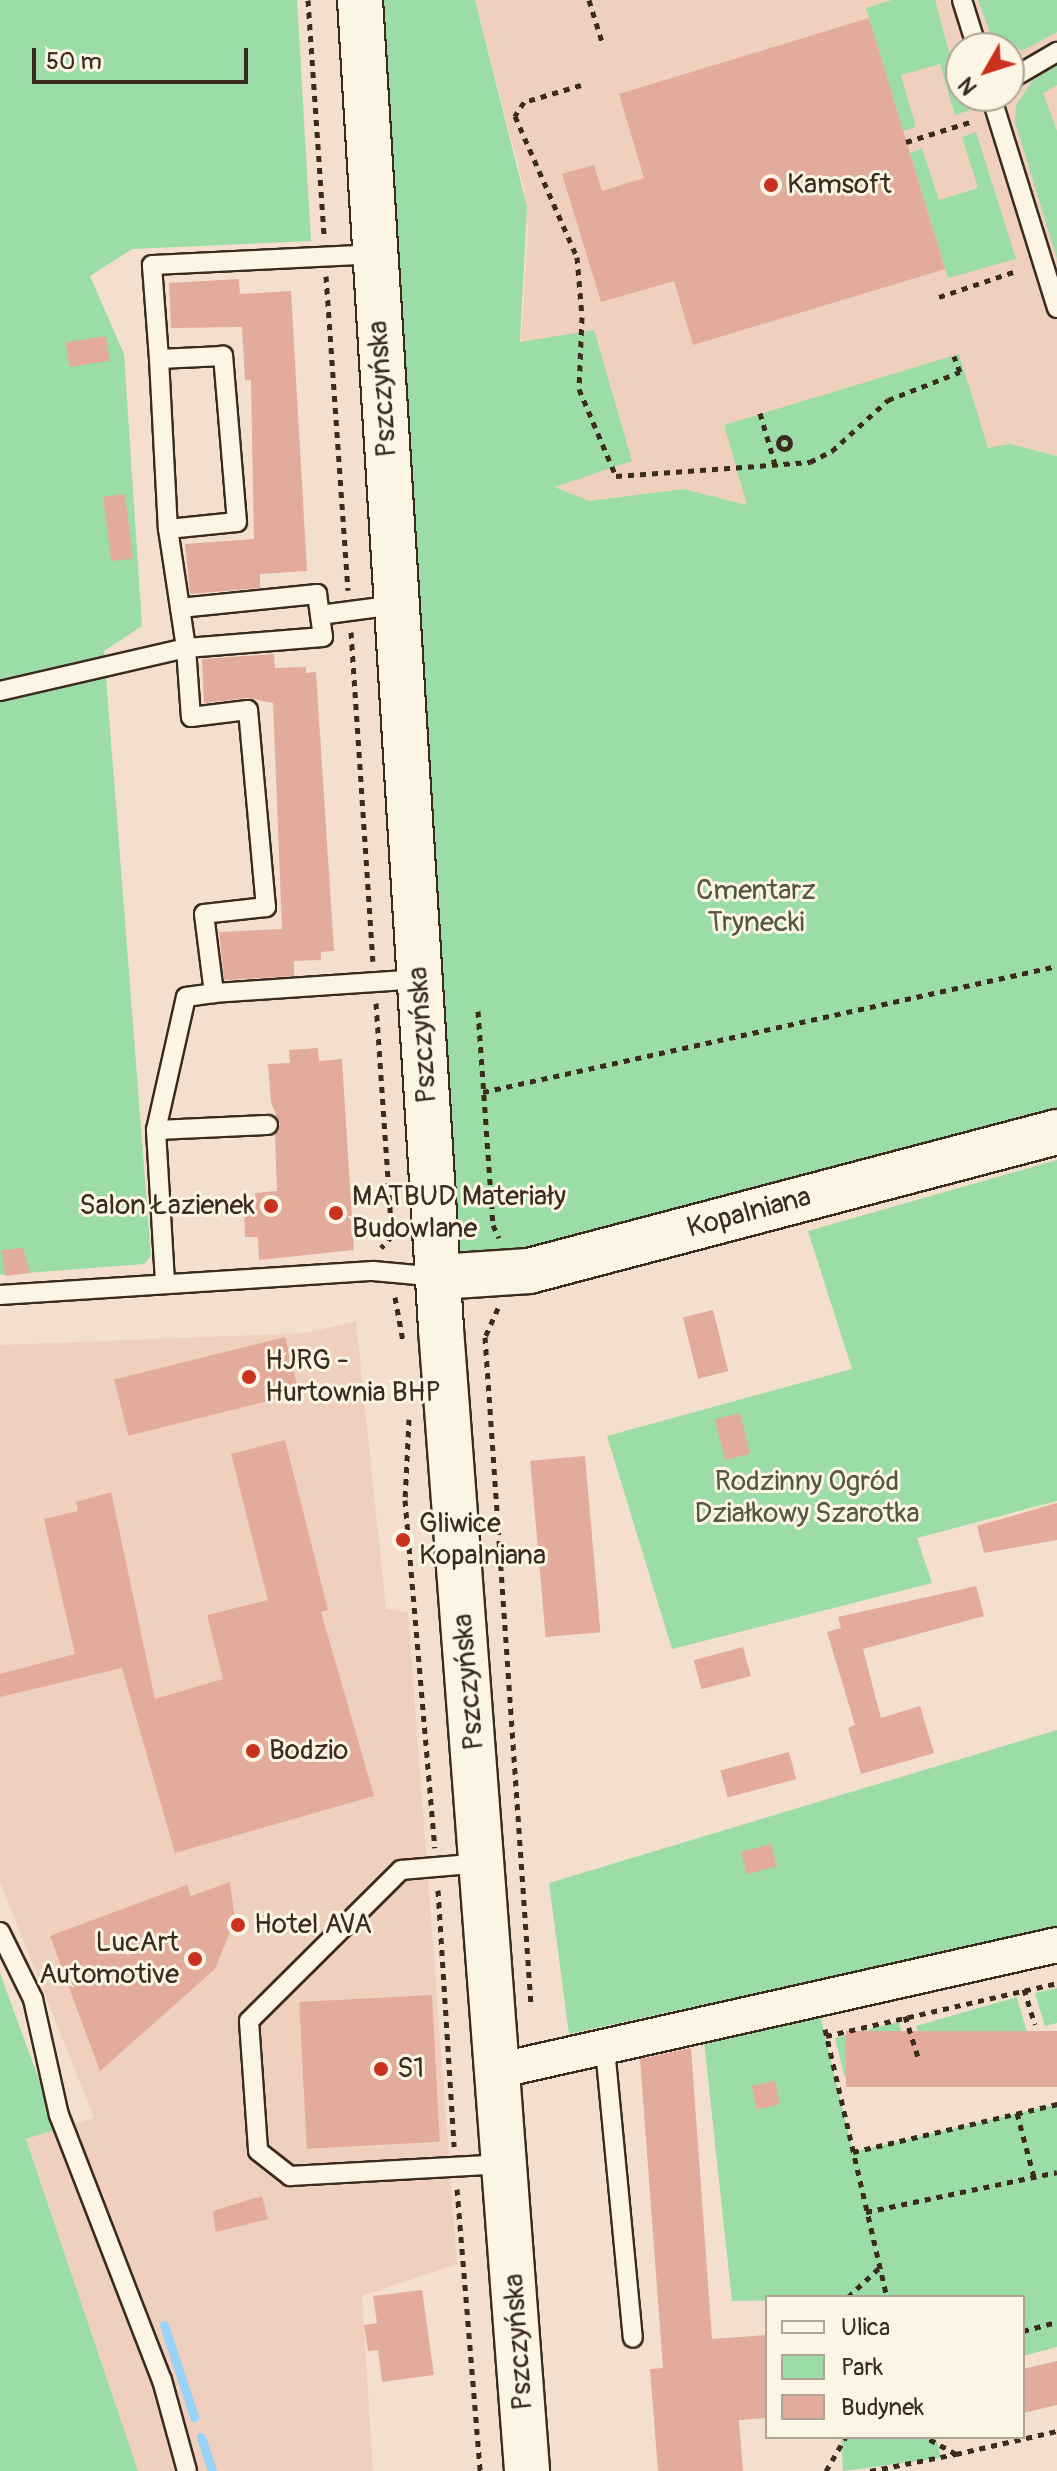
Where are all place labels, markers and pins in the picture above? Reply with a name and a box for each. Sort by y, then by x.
place label: Kamsoft [787,168,892,202]
marker: Kamsoft [762,176,780,194]
place label: MATBUD Materiały Budowlane [352,1180,566,1246]
place label: Salon Łazienek [79,1189,255,1223]
marker: Salon Łazienek [262,1197,280,1215]
marker: MATBUD Materiały Budowlane [327,1204,345,1222]
place label: HJRG - Hurtownia BHP [265,1344,441,1410]
marker: HJRG - Hurtownia BHP [240,1368,258,1386]
place label: Gliwice Kopalniana [419,1507,546,1573]
marker: Gliwice Kopalniana [394,1531,412,1549]
place label: Bodzio [269,1734,348,1768]
marker: Bodzio [244,1742,262,1760]
place label: Hotel AVA [254,1908,372,1942]
marker: Hotel AVA [229,1916,247,1934]
place label: LucArt Automotive [39,1926,179,1992]
marker: LucArt Automotive [186,1950,204,1968]
place label: S1 [397,2052,424,2086]
marker: S1 [372,2060,390,2078]

